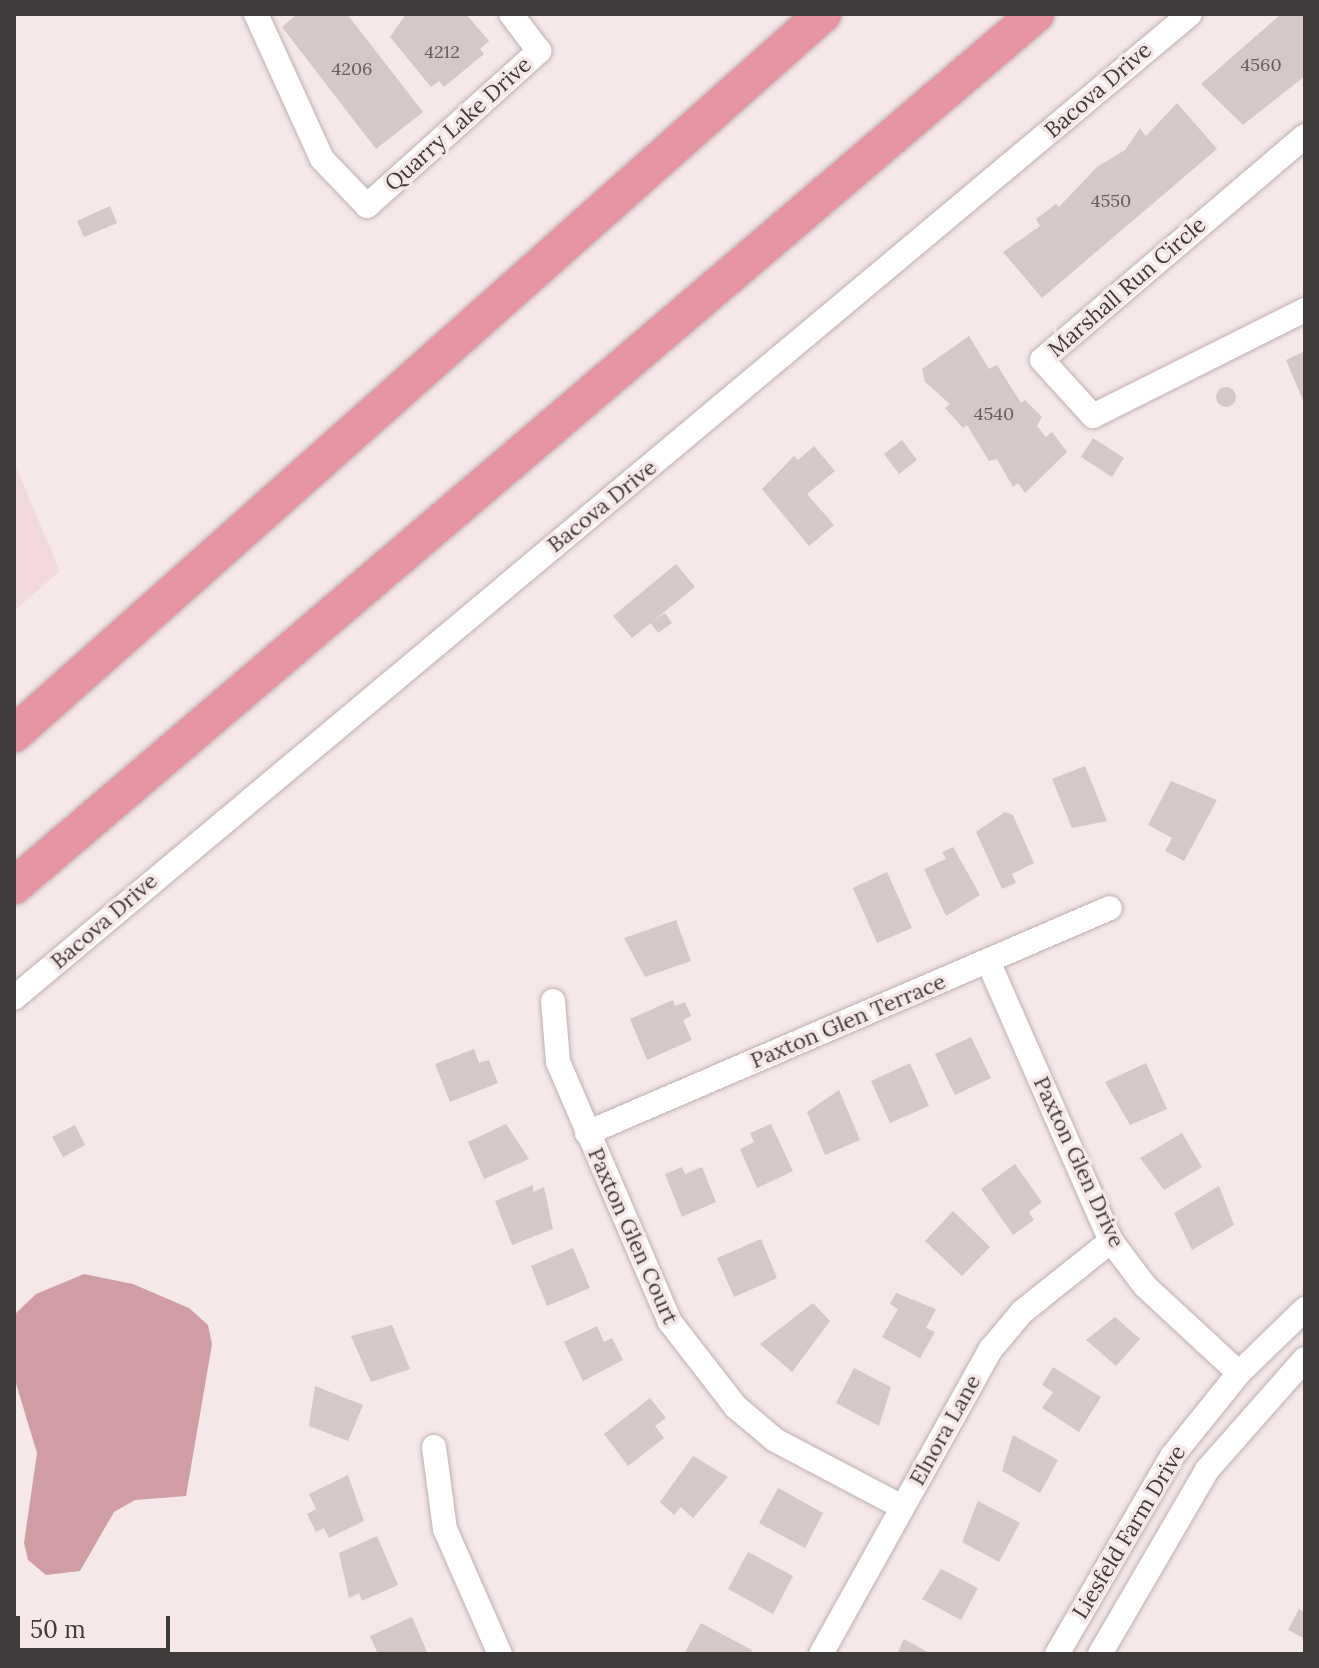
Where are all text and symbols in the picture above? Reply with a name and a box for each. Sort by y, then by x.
street label: Bacova Drive [1039,37,1157,143]
house number: 4212 [424,41,460,63]
street label: Quarry Lake Drive [379,51,537,197]
house number: 4560 [1240,54,1282,76]
house number: 4206 [331,58,373,80]
house number: 4550 [1091,190,1131,212]
street label: Marshall Run Circle [1043,211,1211,363]
house number: 4540 [974,403,1014,425]
street label: Bacova Drive [542,454,662,558]
street label: Bacova Drive [45,868,163,974]
street label: Paxton Glen Terrace [747,968,949,1074]
street label: Paxton Glen Drive [1028,1072,1130,1252]
street label: Paxton Glen Court [582,1144,684,1328]
street label: Elnora Lane [904,1370,986,1490]
street label: Liesfeld Farm Drive [1067,1440,1191,1624]
scale bar [20,1600,174,1650]
text: 50 m [30,1614,86,1645]

